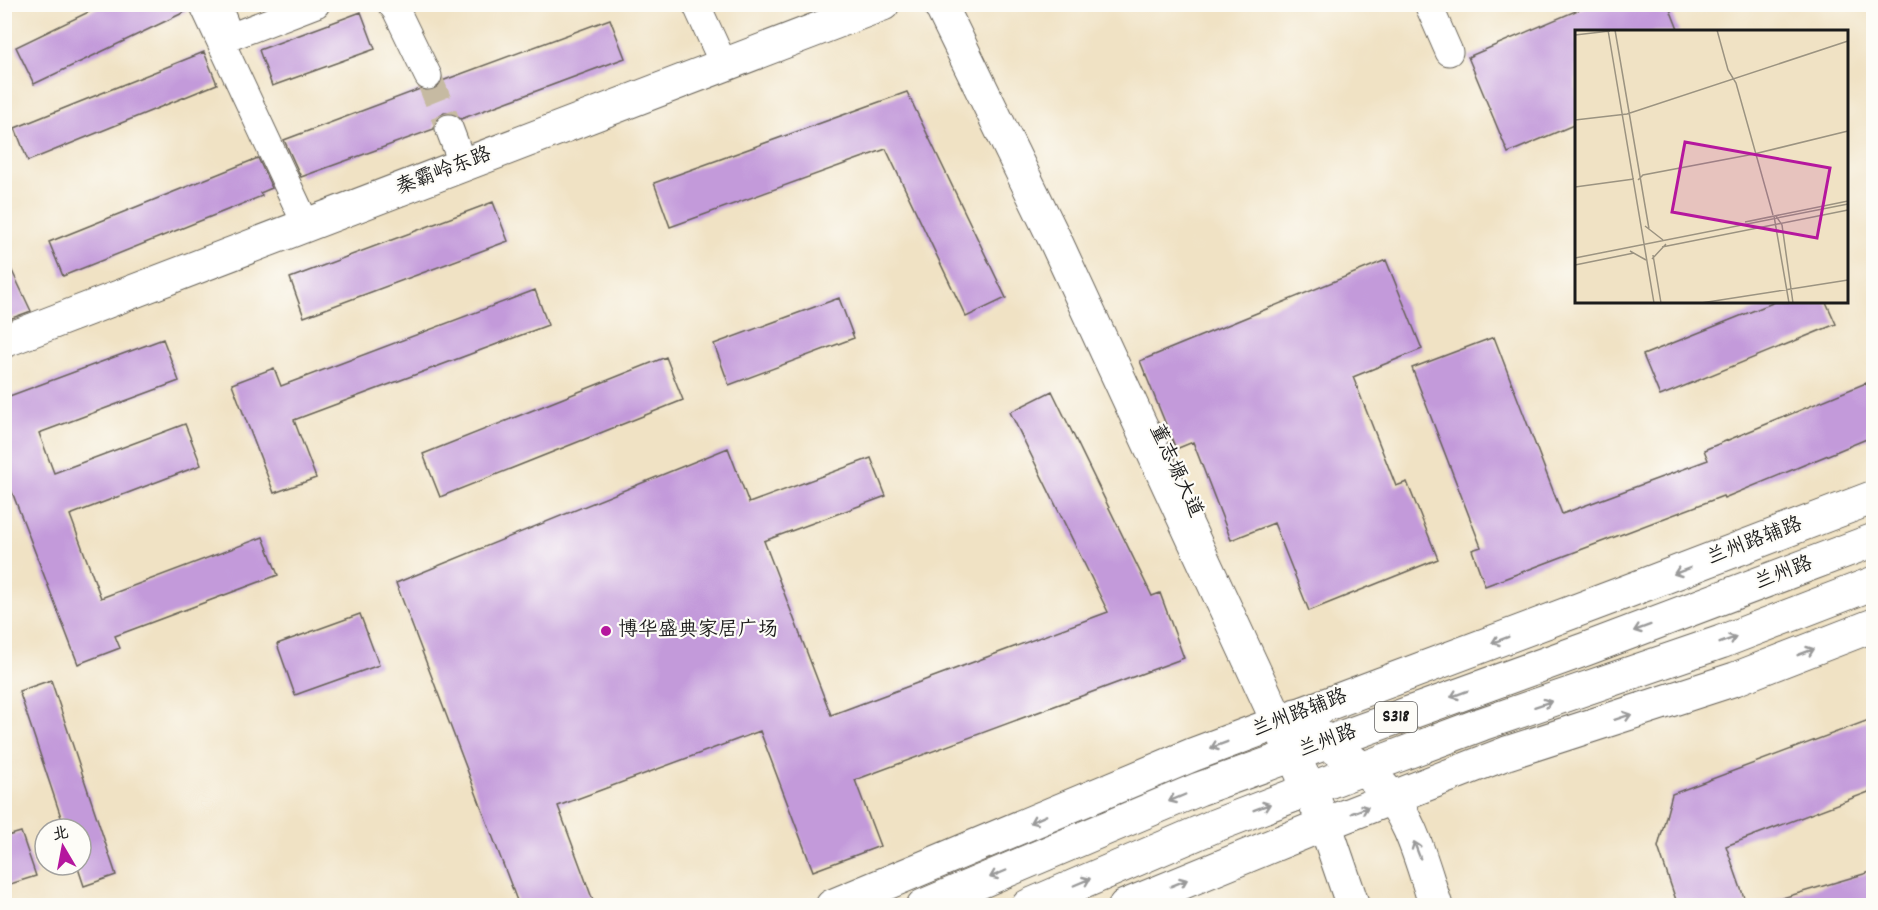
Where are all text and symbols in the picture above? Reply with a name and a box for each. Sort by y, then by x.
inset map [1575,30,1848,303]
street label: 秦霸岭东路 [392,141,497,203]
street label: 董志塬大道 [1141,420,1209,522]
street label: 兰州路辅路 [1703,511,1808,573]
street label: 兰州路 [1751,550,1818,598]
one-way arrow [1673,566,1692,577]
place label: 博华盛典家居广场 [618,617,778,645]
one-way arrow [1633,623,1652,634]
marker: 博华盛典家居广场 [599,624,613,638]
one-way arrow [1718,633,1736,644]
one-way arrow [1491,635,1509,646]
one-way arrow [1796,645,1815,656]
street label: 兰州路辅路 [1249,685,1351,743]
one-way arrow [1450,689,1468,700]
one-way arrow [1533,697,1552,708]
road number: S318 [1375,702,1417,732]
one-way arrow [1613,711,1632,722]
street label: 兰州路 [1296,720,1360,764]
one-way arrow [1210,740,1228,751]
one-way arrow [1169,793,1187,804]
one-way arrow [1252,801,1271,812]
one-way arrow [1350,804,1369,815]
one-way arrow [1029,814,1047,825]
north arrow [33,817,93,877]
text: 北 [51,822,71,847]
one-way arrow [1411,841,1422,860]
one-way arrow [989,869,1007,880]
one-way arrow [1072,876,1091,887]
one-way arrow [1169,877,1188,888]

